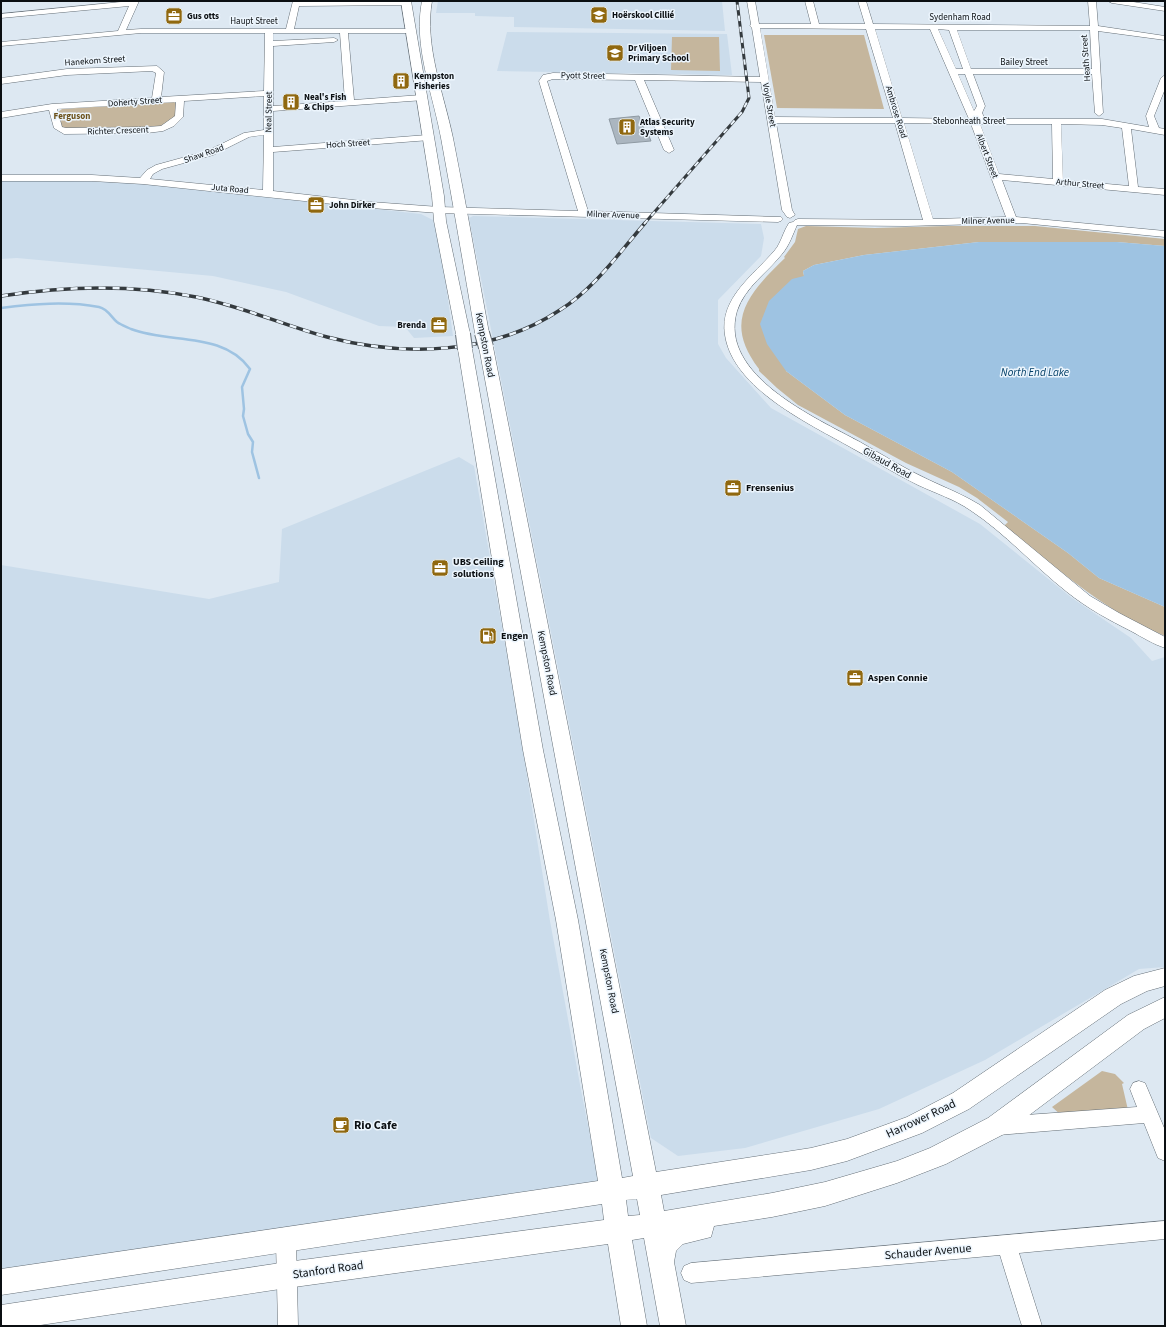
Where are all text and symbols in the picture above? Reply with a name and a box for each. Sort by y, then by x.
school or university icon: Hoërskool Cillié [589,5,609,25]
office icon: Gus otts [164,6,184,26]
place label: Hoërskool Cillié [612,9,675,22]
place label: Gus otts [187,10,219,23]
street label: Sydenham Road [929,11,991,24]
street label: Haupt Street [230,15,278,28]
street label: Heath Street [1078,34,1094,82]
place label: Dr Viljoen Primary School [628,42,689,65]
school or university icon: Dr Viljoen Primary School [605,43,625,63]
street label: Hanekom Street [64,52,126,70]
street label: Bailey Street [1000,56,1048,69]
street label: Pyott Street [561,69,605,83]
place label: Kempston Fisheries [414,70,454,93]
building icon: Kempston Fisheries [391,71,411,91]
street label: Voyle Street [759,82,779,128]
street label: Ambrose Road [882,84,910,140]
street label: Neal Street [262,91,276,133]
place label: Neal's Fish & Chips [304,91,347,114]
building icon: Neal's Fish & Chips [281,92,301,112]
street label: Doherty Street [107,94,163,110]
district label: Ferguson [54,110,90,123]
street label: Stebonheath Street [933,115,1005,128]
place label: Atlas Security Systems [639,116,695,139]
building icon: Atlas Security Systems [617,117,637,137]
street label: Richter Crescent [87,123,149,139]
street label: Albert Street [972,132,1002,180]
street label: Hoch Street [326,136,370,152]
street label: Shaw Road [182,141,226,167]
street label: Arthur Street [1055,175,1105,193]
street label: Juta Road [211,181,249,197]
office icon: John Dirker [306,195,326,215]
place label: John Dirker [329,199,376,212]
street label: Milner Avenue [586,208,640,222]
street label: Milner Avenue [961,214,1015,228]
street label: Kempston Road [472,311,498,379]
office icon: Brenda [429,315,449,335]
place label: Brenda [397,319,426,332]
water label: North End Lake [1001,365,1069,380]
street label: Gibaud Road [860,444,914,482]
office icon: Frensenius [723,478,743,498]
place label: Frensenius [746,481,795,495]
place label: UBS Ceiling solutions [453,555,504,581]
office icon: UBS Ceiling solutions [430,558,450,578]
fuel station icon: Engen [478,626,498,646]
place label: Engen [501,629,529,643]
street label: Kempston Road [534,629,560,697]
office icon: Aspen Connie [845,668,865,688]
place label: Aspen Connie [867,671,928,685]
street label: Kempston Road [596,947,622,1015]
street label: Harrower Road [883,1095,959,1143]
cafe icon: Rio Cafe [331,1115,351,1135]
place label: Rio Cafe [354,1117,397,1134]
street label: Schauder Avenue [884,1240,972,1264]
street label: Stanford Road [292,1257,364,1283]

